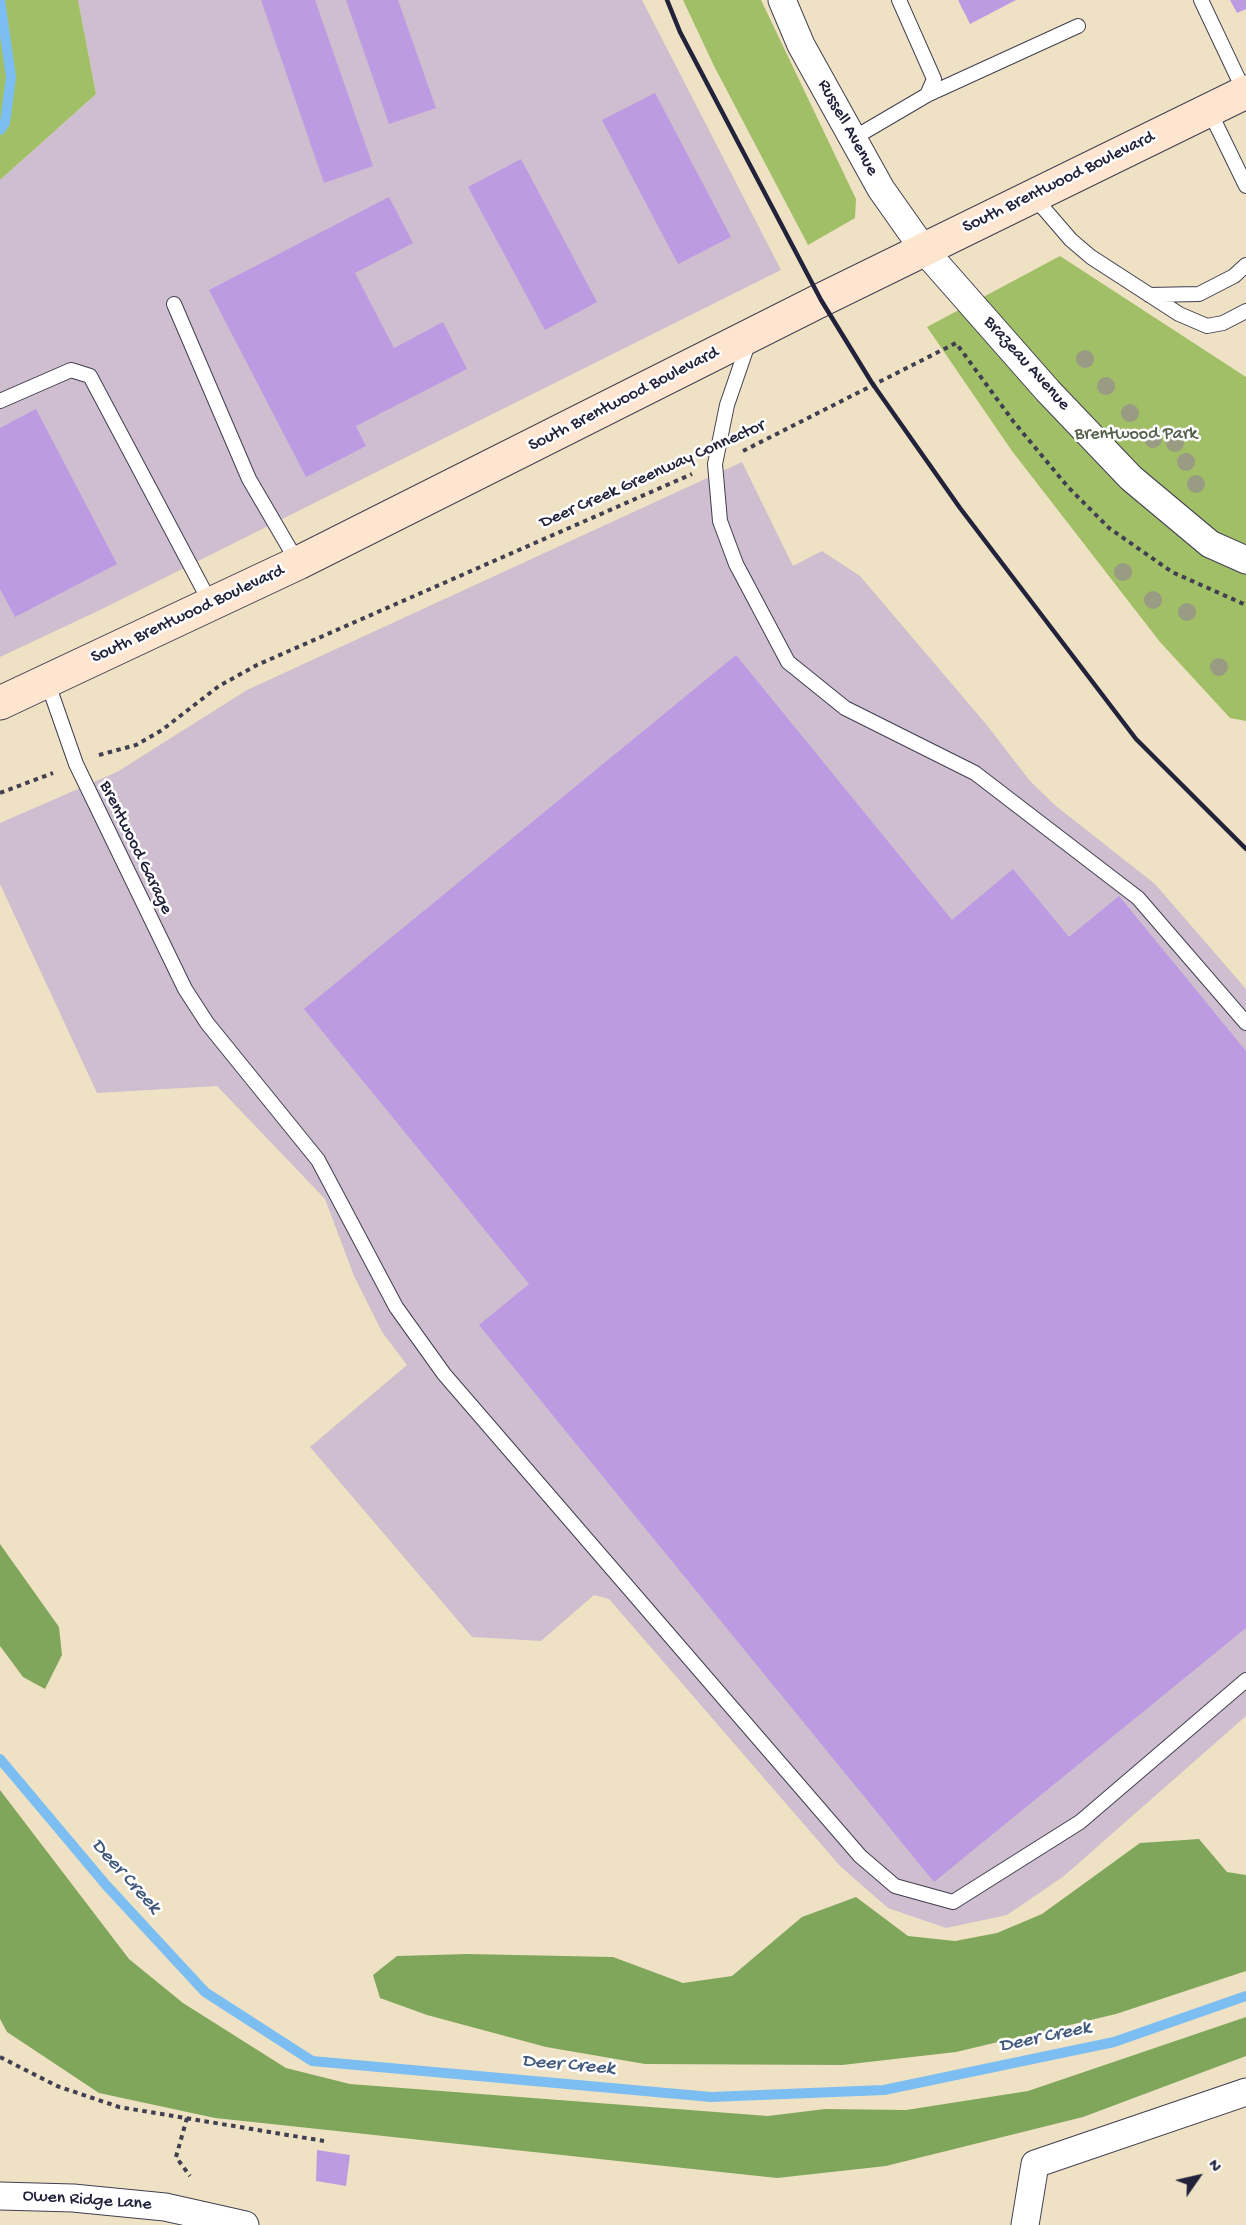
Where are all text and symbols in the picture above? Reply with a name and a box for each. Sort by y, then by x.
street label: Russell Avenue [812,76,882,180]
street label: South Brentwood Boulevard [960,127,1158,239]
street label: Brazeau Avenue [978,312,1074,416]
street label: South Brentwood Boulevard [525,343,723,457]
street label: Deer Creek Greenway Connector [537,415,769,535]
park label: Brentwood Park [1075,424,1197,446]
street label: South Brentwood Boulevard [88,561,288,669]
street label: Brentwood Garage [93,778,177,918]
water label: Deer Creek [85,1834,165,1920]
water label: Deer Creek [997,2017,1093,2059]
water label: Deer Creek [521,2050,615,2082]
north arrow [1168,2147,1228,2207]
text: N [1203,2157,1224,2176]
street label: Owen Ridge Lane [22,2186,152,2216]

